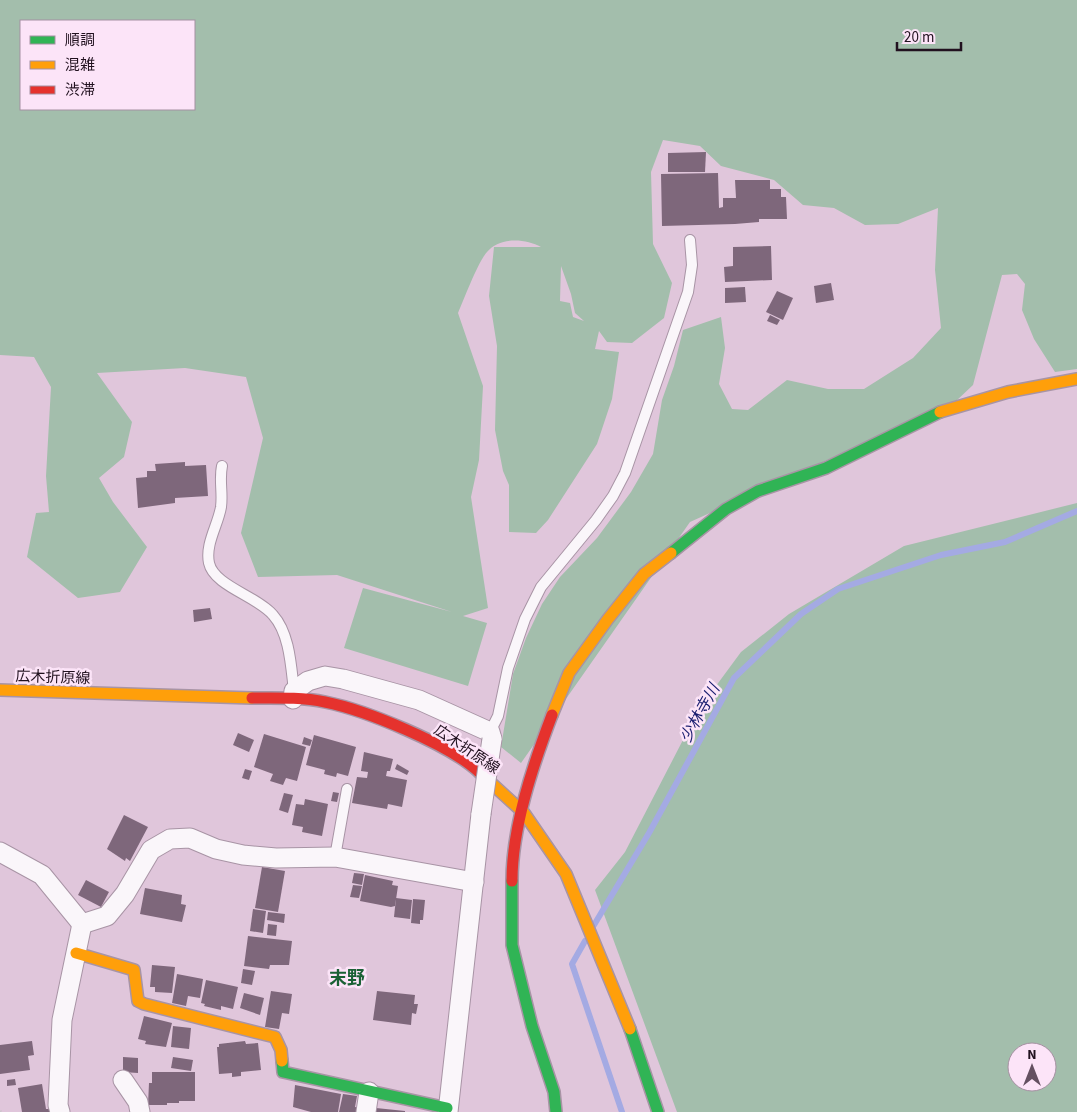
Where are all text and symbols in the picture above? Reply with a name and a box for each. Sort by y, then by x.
legend [20,20,195,110]
scale bar [897,20,961,52]
text: 20 m [904,27,934,48]
text: 順調 [65,30,95,51]
text: 混雑 [65,55,95,76]
text: 渋滞 [65,80,95,101]
street label: 広木折原線 [15,666,91,689]
water label: 少林寺川 [675,678,726,747]
street label: 広木折原線 [430,720,504,779]
district label: 末野 [329,966,365,991]
north arrow [1007,1042,1057,1092]
text: N [1027,1045,1037,1065]

